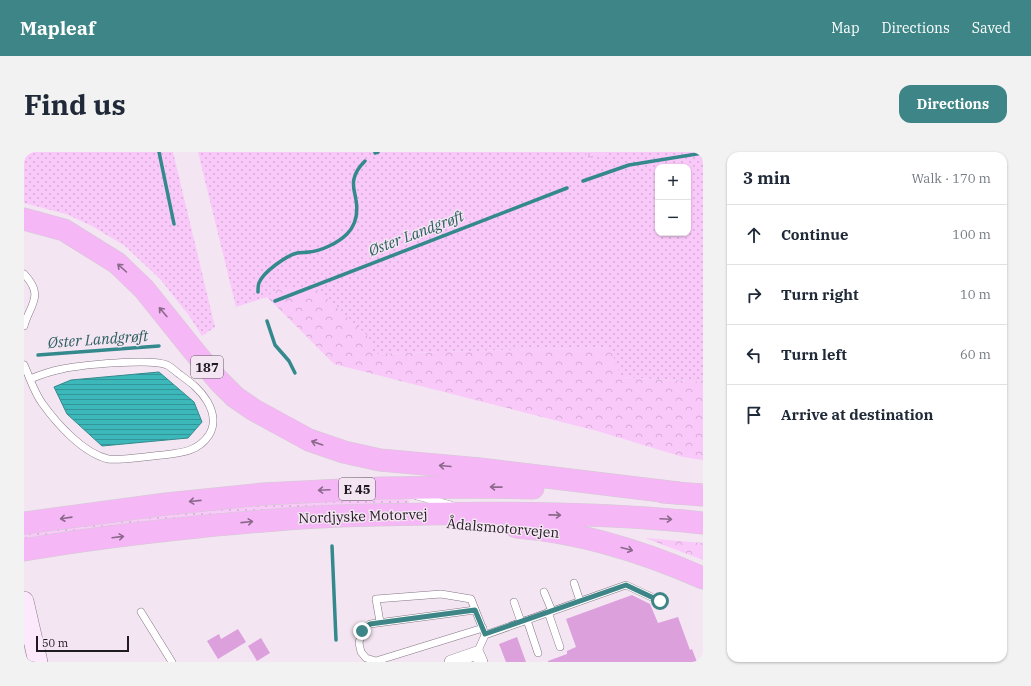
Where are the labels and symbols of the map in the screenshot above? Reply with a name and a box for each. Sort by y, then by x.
water label: Øster Landgrøft [366,206,467,260]
one-way arrow [117,263,127,272]
one-way arrow [158,306,167,317]
water label: Øster Landgrøft [47,326,150,352]
road number: 187 [191,356,223,378]
one-way arrow [311,439,324,446]
one-way arrow [439,462,452,469]
road number: E 45 [339,478,375,500]
one-way arrow [490,483,503,491]
one-way arrow [318,486,331,494]
one-way arrow [189,497,202,505]
street label: Nordjyske Motorvej [298,505,428,527]
one-way arrow [548,511,561,519]
street label: Ådalsmotorvejen [446,513,560,542]
one-way arrow [60,514,73,521]
one-way arrow [659,516,672,523]
one-way arrow [240,518,253,526]
one-way arrow [111,533,124,540]
one-way arrow [620,546,633,553]
route start [651,592,669,610]
route end [353,622,371,640]
scale bar [36,634,129,653]

